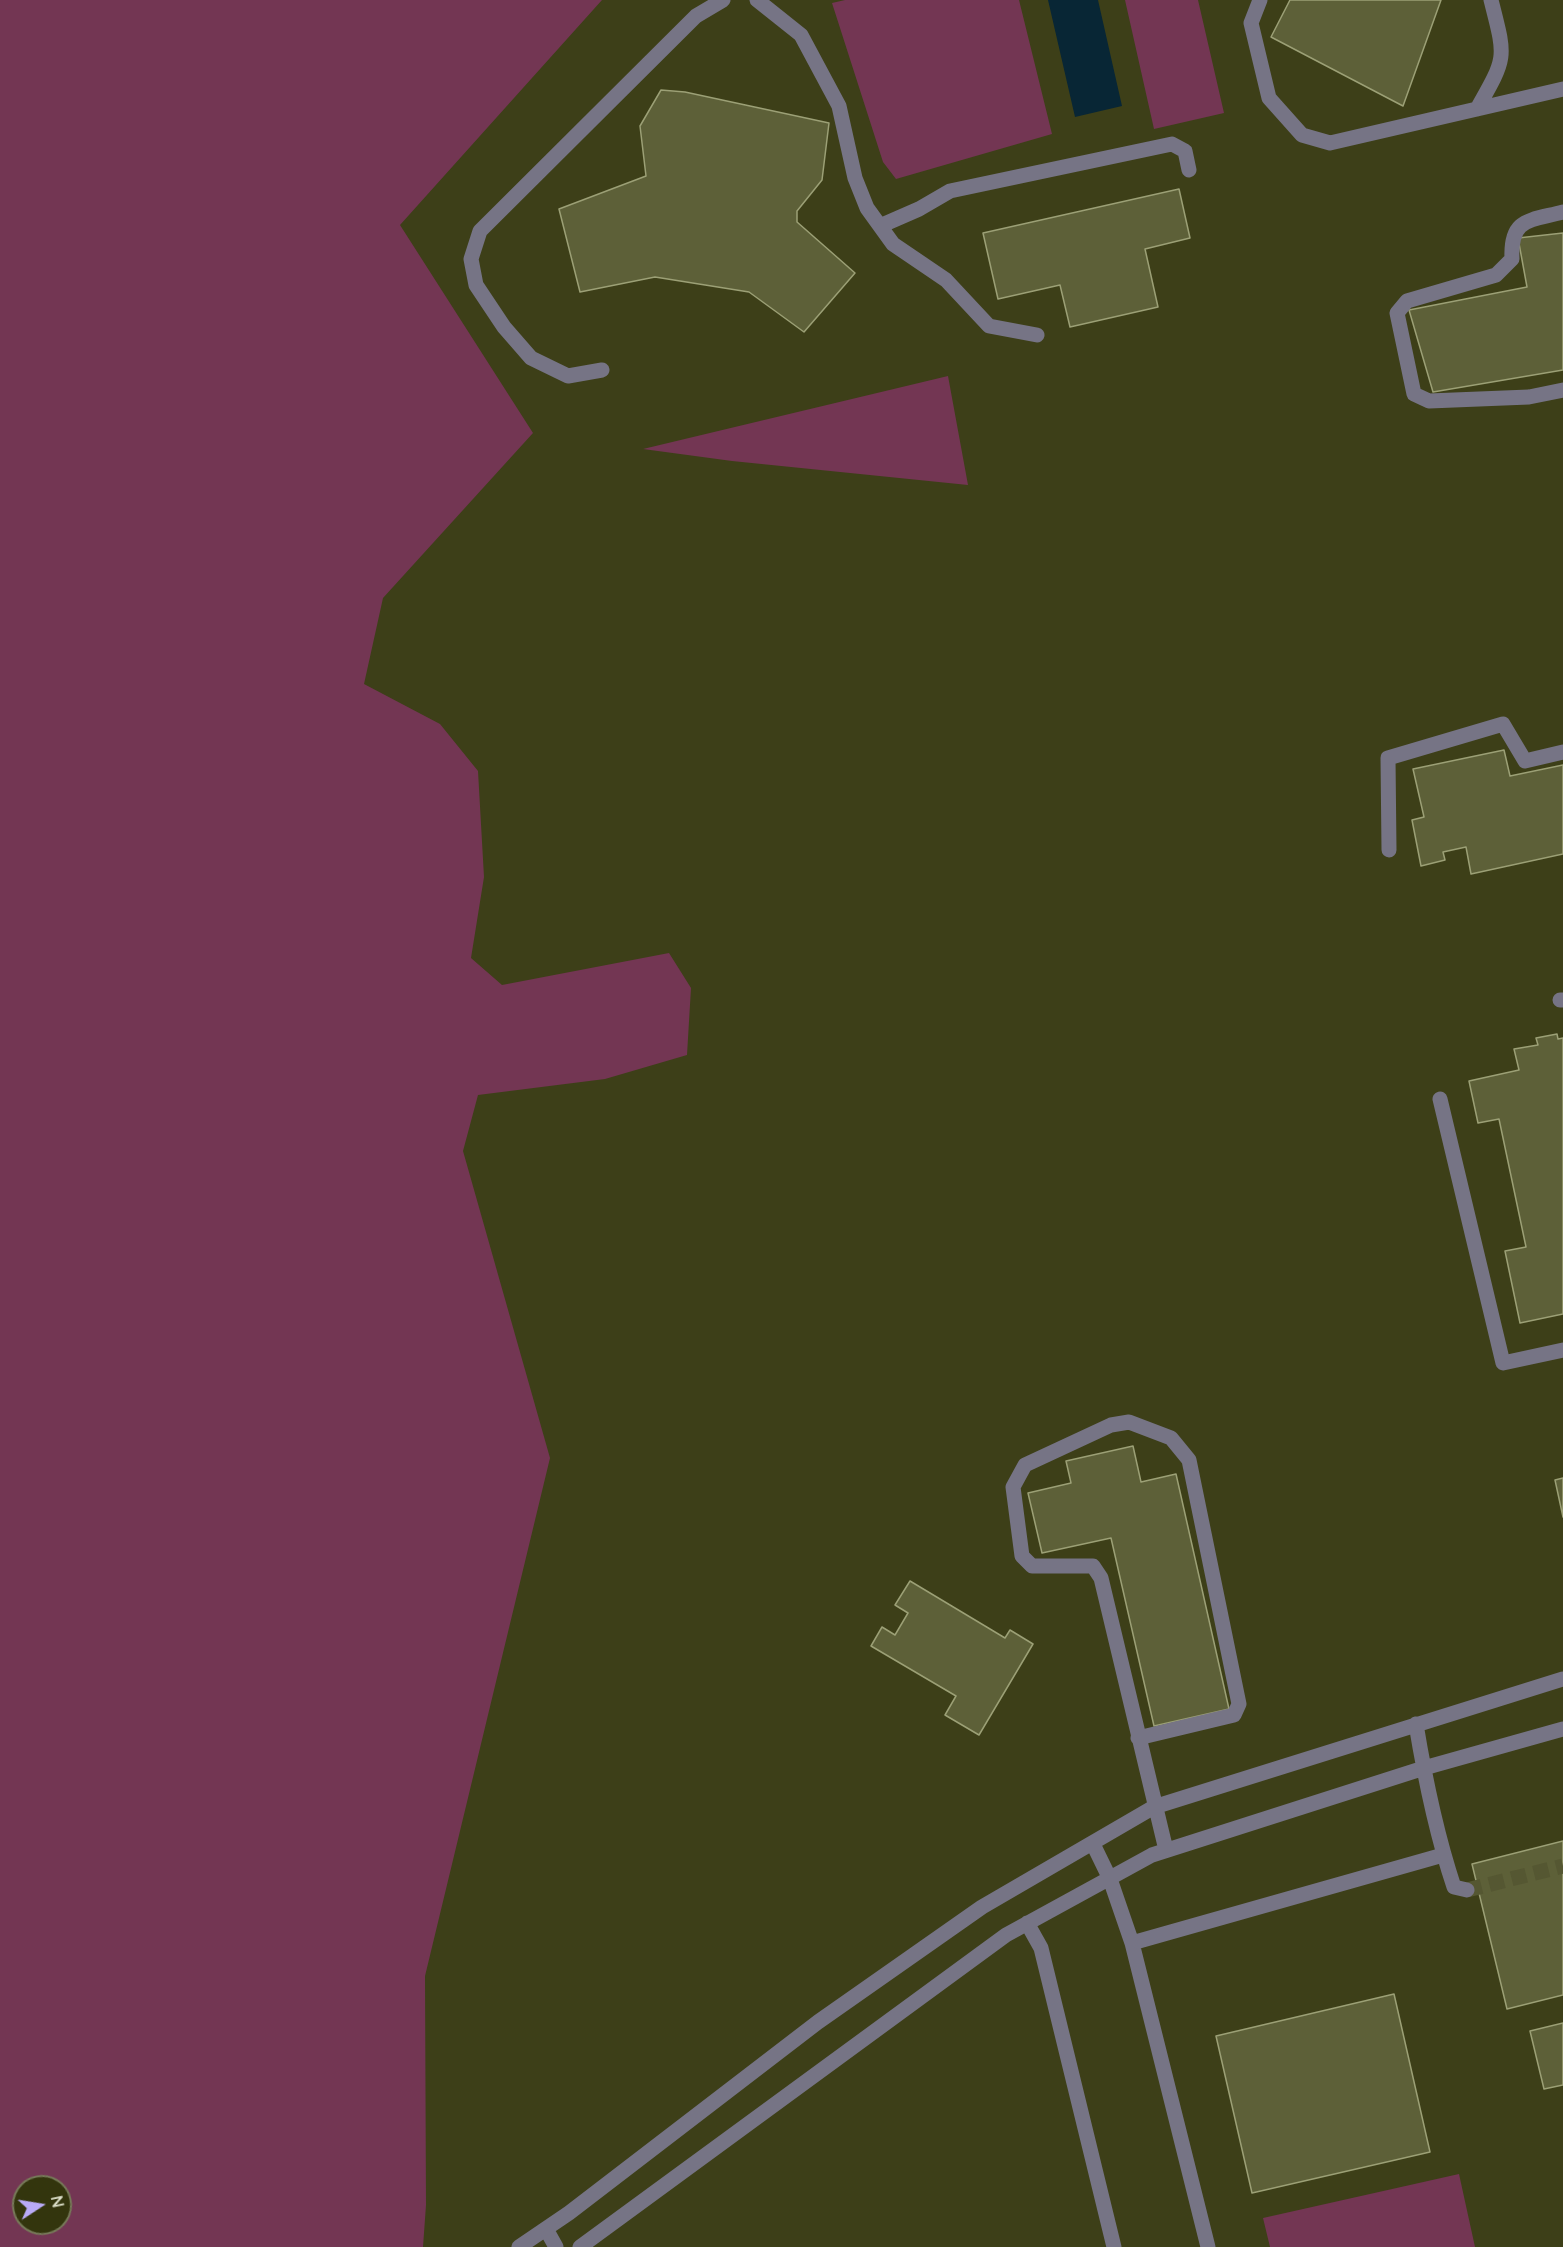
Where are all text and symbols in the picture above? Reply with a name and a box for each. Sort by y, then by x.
north arrow [12,2175,72,2235]
text: N [47,2194,69,2209]

